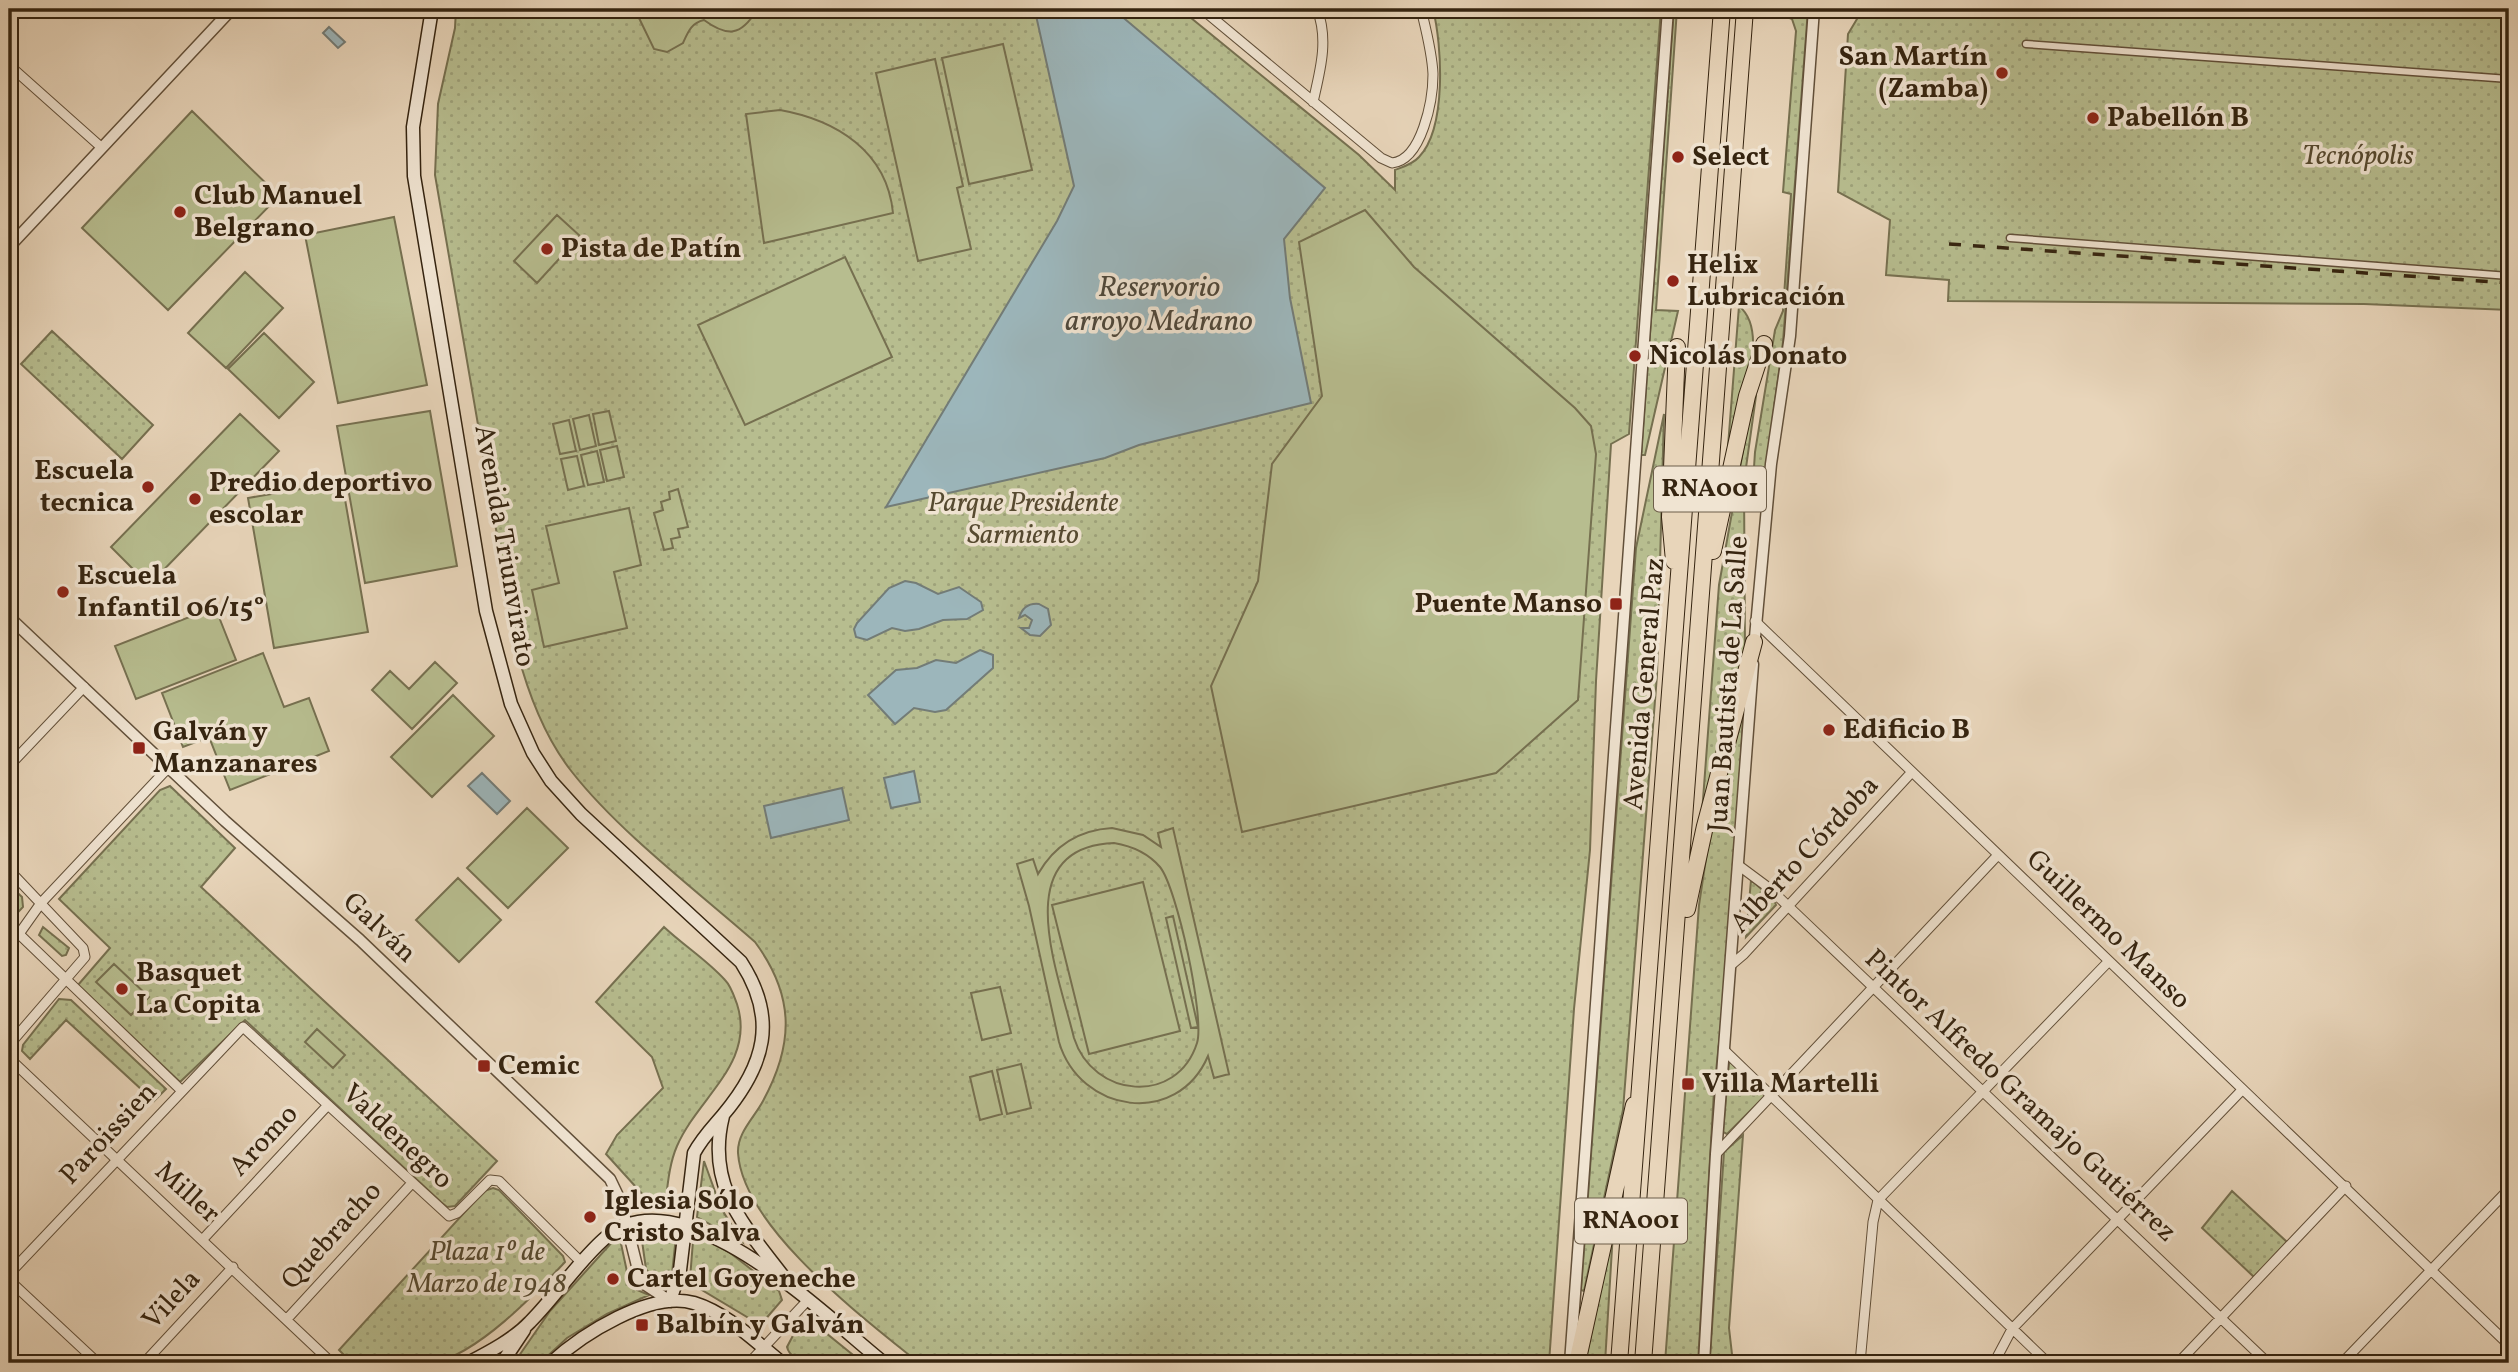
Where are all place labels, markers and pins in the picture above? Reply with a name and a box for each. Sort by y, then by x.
place label: San Martín (Zamba) [1839,38,1988,109]
marker: San Martín (Zamba) [1994,65,2010,81]
place label: Pabellón B [2107,99,2249,138]
marker: Pabellón B [2085,110,2101,126]
place label: Select [1692,138,1769,177]
marker: Select [1670,149,1686,165]
place label: Club Manuel Belgrano [194,177,362,248]
marker: Club Manuel Belgrano [172,204,188,220]
place label: Pista de Patín [561,230,742,269]
marker: Pista de Patín [539,241,555,257]
place label: Helix Lubricación [1687,246,1846,317]
marker: Helix Lubricación [1665,273,1681,289]
place label: Nicolás Donato [1649,337,1847,376]
marker: Nicolás Donato [1627,348,1643,364]
place label: Escuela tecnica [34,452,134,523]
place label: Predio deportivo escolar [209,464,432,535]
marker: Escuela tecnica [140,479,156,495]
marker: Predio deportivo escolar [187,491,203,507]
place label: Escuela Infantil 06/15° [77,557,265,628]
marker: Escuela Infantil 06/15° [55,584,71,600]
place label: Puente Manso [1414,585,1602,624]
marker: Puente Manso [1608,596,1624,612]
place label: Edificio B [1843,711,1970,750]
place label: Galván y Manzanares [153,713,318,784]
marker: Edificio B [1821,722,1837,738]
marker: Galván y Manzanares [131,740,147,756]
place label: Basquet La Copita [136,954,261,1025]
marker: Basquet La Copita [114,981,130,997]
place label: Cemic [498,1047,580,1086]
marker: Cemic [476,1058,492,1074]
place label: Villa Martelli [1702,1065,1879,1104]
marker: Villa Martelli [1680,1076,1696,1092]
place label: Iglesia Sólo Cristo Salva [604,1182,761,1253]
marker: Iglesia Sólo Cristo Salva [582,1209,598,1225]
place label: Cartel Goyeneche [627,1260,856,1299]
marker: Cartel Goyeneche [605,1271,621,1287]
place label: Balbín y Galván [656,1306,865,1345]
marker: Balbín y Galván [634,1317,650,1333]

